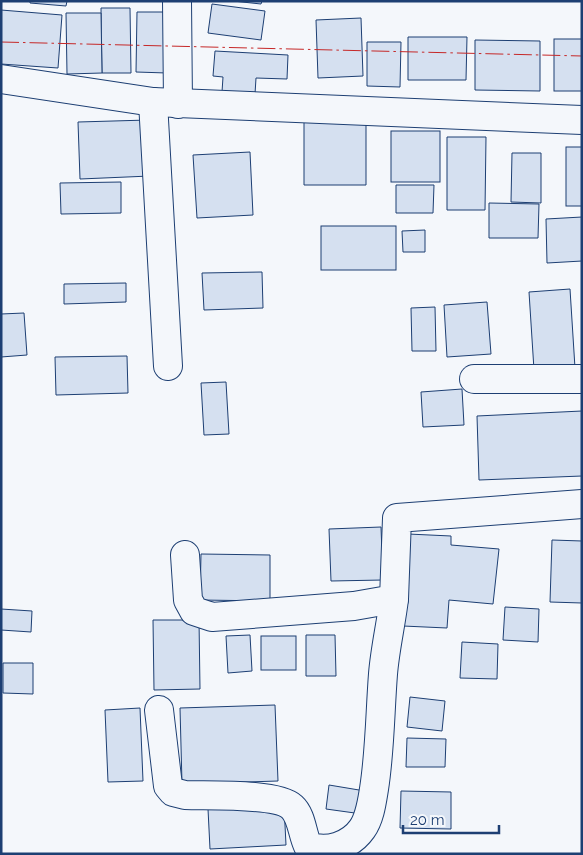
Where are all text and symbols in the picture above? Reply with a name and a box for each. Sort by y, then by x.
scale bar [403,802,499,834]
text: 20 m [410,811,445,829]

